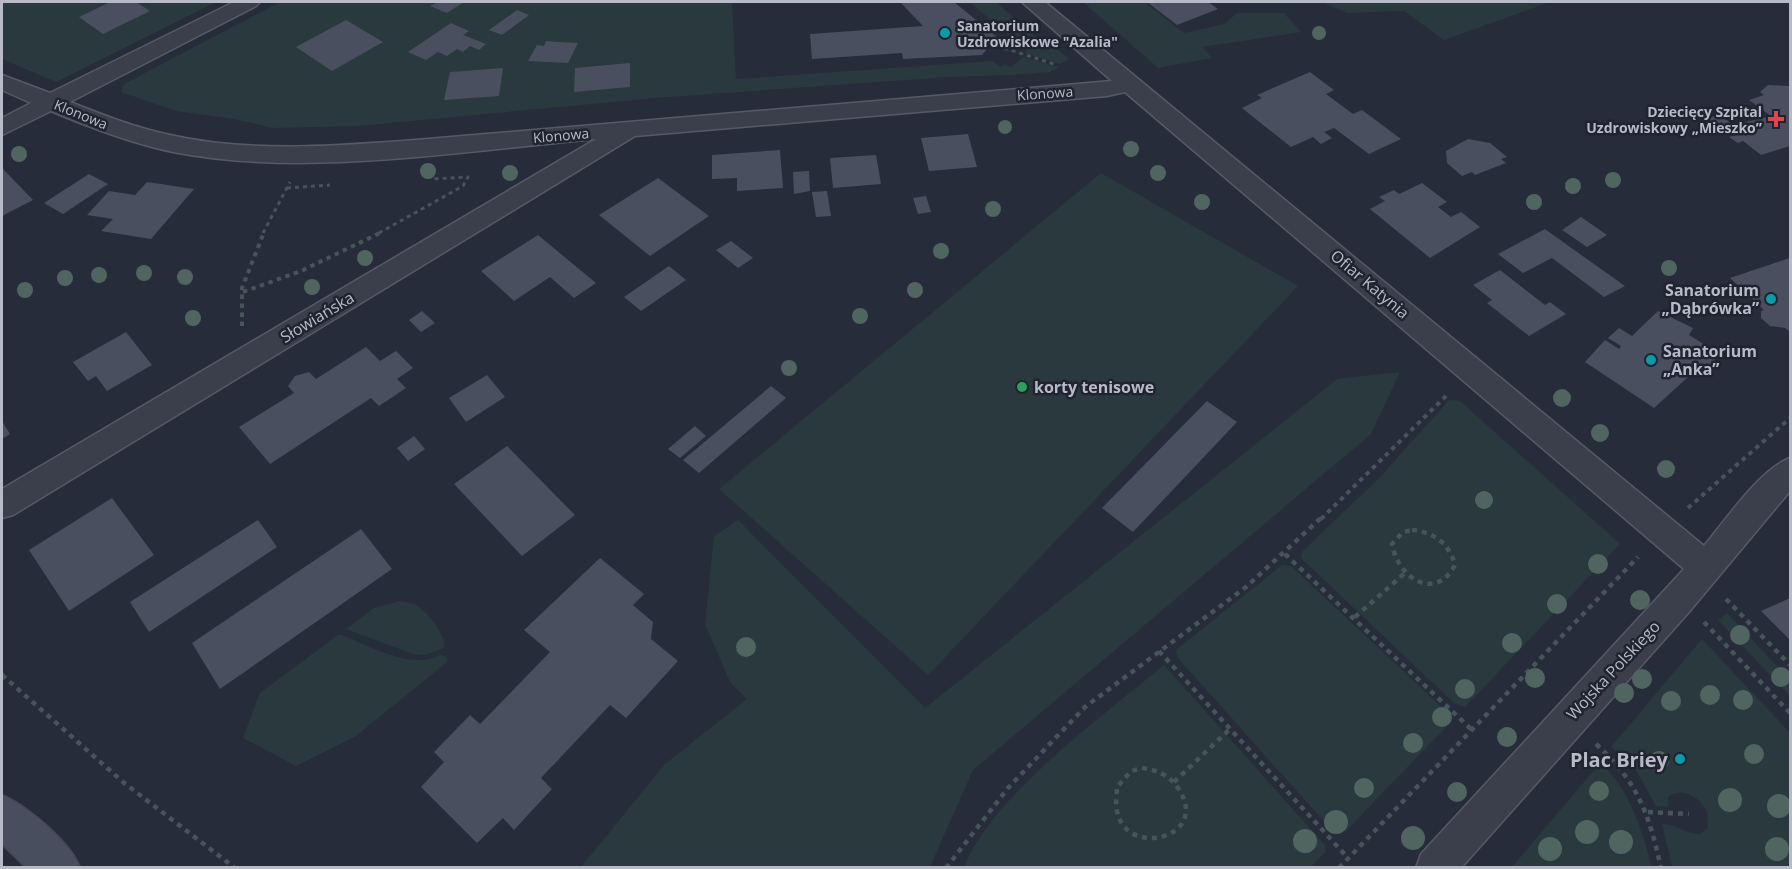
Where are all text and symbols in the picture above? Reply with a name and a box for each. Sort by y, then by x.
place label: Sanatorium Uzdrowiskowe "Azalia" [957,16,1118,51]
marker: Sanatorium Uzdrowiskowe "Azalia" [938,26,952,40]
street label: Klonowa [1016,82,1074,104]
street label: Klonowa [51,95,111,133]
place label: Dziecięcy Szpital Uzdrowiskowy „Mieszko” [1586,102,1763,137]
marker: Dziecięcy Szpital Uzdrowiskowy „Mieszko” [1767,110,1785,128]
street label: Klonowa [532,123,590,147]
street label: Ofiar Katynia [1326,245,1414,323]
place label: Sanatorium „Dąbrówka” [1662,279,1759,319]
street label: Słowiańska [276,286,358,348]
marker: Sanatorium „Dąbrówka” [1764,292,1778,306]
place label: Sanatorium „Anka” [1663,340,1757,380]
marker: Sanatorium „Anka” [1644,353,1658,367]
place label: korty tenisowe [1034,376,1154,398]
marker: korty tenisowe [1015,380,1029,394]
street label: Wojska Polskiego [1561,616,1665,724]
place label: Plac Briey [1570,746,1669,773]
marker: Plac Briey [1673,752,1687,766]

